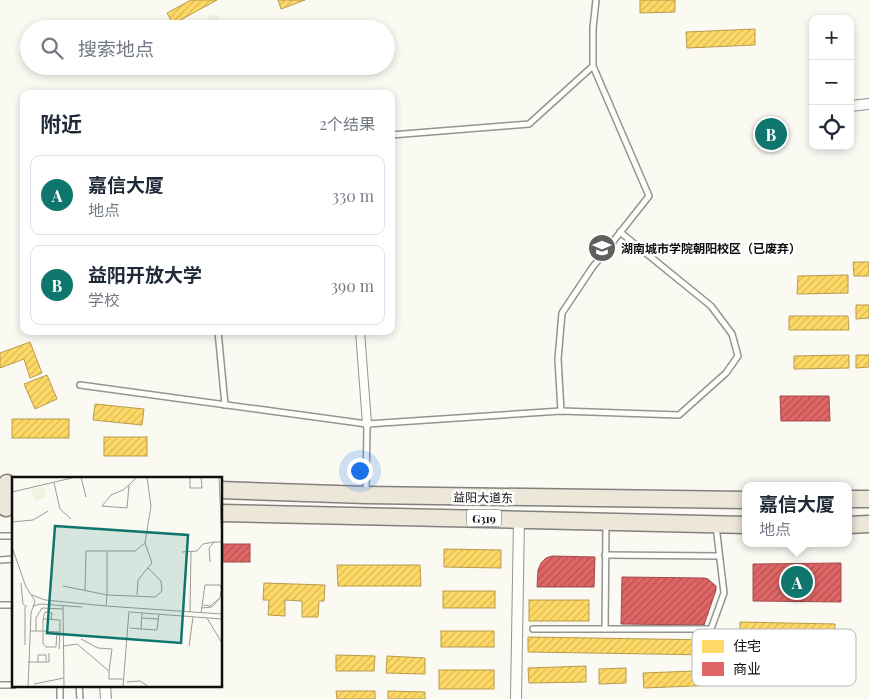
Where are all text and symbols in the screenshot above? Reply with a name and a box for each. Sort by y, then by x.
map controls [809,15,854,150]
button: + [809,15,854,60]
search box [20,20,395,75]
icon: search [38,34,66,62]
text: 搜索地点 [78,35,154,61]
button: − [809,60,854,105]
button: locate [809,105,854,150]
text: 附近 [40,109,82,137]
text: 2个结果 [319,113,375,134]
pin: B [755,115,787,153]
text: 嘉信大厦 [88,171,164,197]
text: A [52,185,62,206]
text: 330 m [332,185,374,206]
text: 地点 [88,199,120,220]
school or university icon: 湖南城市学院朝阳校区（已废弃） [587,233,617,263]
place label: 湖南城市学院朝阳校区（已废弃） [621,240,801,256]
text: 益阳开放大学 [88,261,202,287]
text: B [52,275,62,296]
text: 390 m [331,275,374,296]
text: 学校 [88,289,120,310]
your location [347,458,373,484]
inset map [12,477,222,686]
popup [742,482,852,547]
street label: 益阳大道东 [453,488,513,506]
text: 嘉信大厦 [759,490,835,516]
road number: G319 [466,509,502,526]
text: 地点 [759,518,791,539]
pin: A [781,563,813,601]
legend [692,629,856,686]
text: 住宅 [733,636,761,655]
text: 商业 [733,659,761,678]

